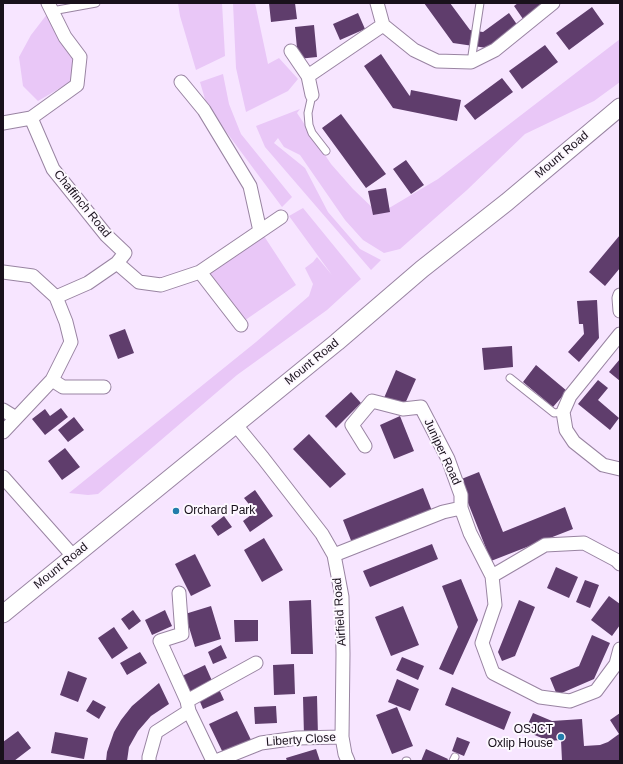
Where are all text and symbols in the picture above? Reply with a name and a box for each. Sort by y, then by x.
street label: Mount Road [532,128,592,182]
street label: Chaffinch Road [50,167,114,241]
street label: Mount Road [282,336,342,388]
street label: Juniper Road [420,417,464,487]
place label: Orchard Park [184,504,255,518]
marker: Orchard Park [171,506,181,516]
street label: Mount Road [31,540,91,592]
street label: Airfield Road [330,577,350,647]
place label: OSJCT Oxlip House [488,723,553,751]
street label: Liberty Close [266,730,336,750]
marker: OSJCT Oxlip House [556,732,566,742]

